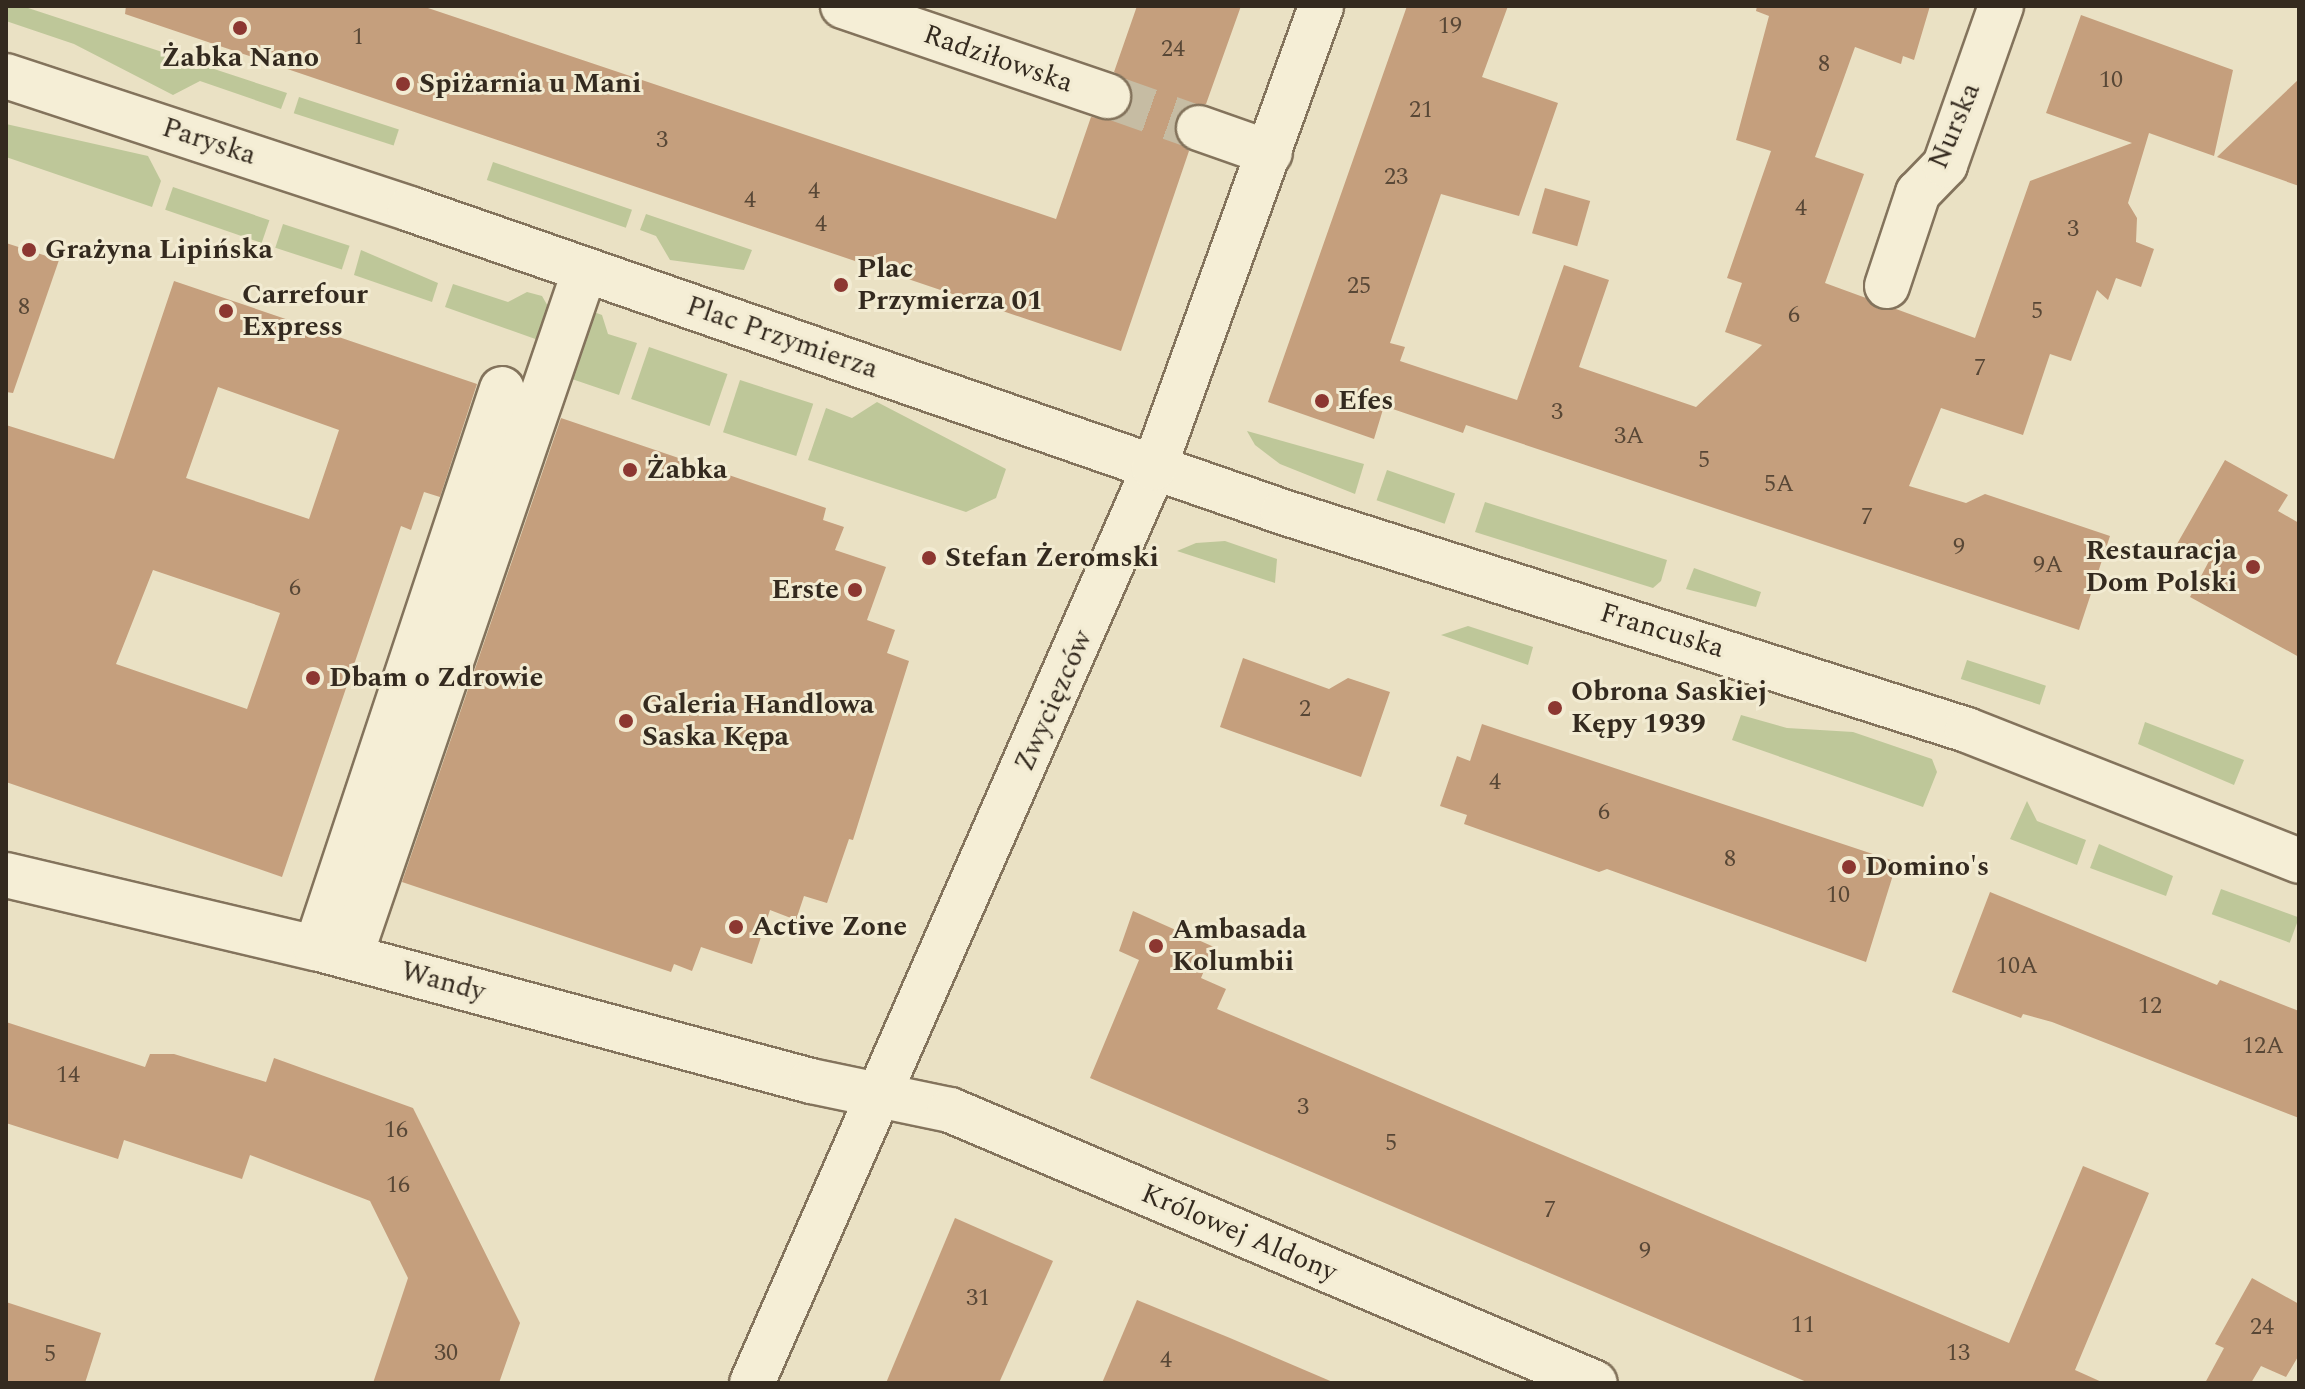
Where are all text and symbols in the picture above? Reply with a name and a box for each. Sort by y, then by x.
house number: 19 [1438,13,1462,41]
street label: Radziłowska [919,18,1077,100]
marker: Żabka Nano [231,19,249,37]
house number: 1 [352,24,364,52]
house number: 24 [1161,36,1185,64]
place label: Żabka Nano [161,41,319,75]
house number: 8 [1818,51,1830,79]
place label: Spiżarnia u Mani [419,67,641,101]
house number: 10 [2099,67,2123,95]
marker: Spiżarnia u Mani [394,75,412,93]
street label: Nurska [1922,78,1988,174]
house number: 21 [1409,97,1433,125]
street label: Paryska [158,111,260,173]
house number: 3 [656,127,668,155]
house number: 23 [1384,164,1408,192]
house number: 4 [808,178,820,206]
house number: 4 [744,187,756,215]
house number: 4 [1795,195,1807,223]
house number: 4 [815,211,827,239]
house number: 3 [2067,216,2079,244]
place label: Grażyna Lipińska [45,233,273,267]
marker: Grażyna Lipińska [20,241,38,259]
place label: Plac Przymierza 01 [857,252,1043,318]
house number: 25 [1347,273,1371,301]
marker: Plac Przymierza 01 [832,276,850,294]
place label: Carrefour Express [242,278,368,344]
street label: Plac Przymierza [682,289,882,387]
house number: 8 [18,294,30,322]
house number: 5 [2031,298,2043,326]
marker: Carrefour Express [217,302,235,320]
house number: 6 [1788,302,1800,330]
house number: 7 [1974,355,1986,383]
place label: Efes [1338,384,1393,418]
marker: Efes [1313,392,1331,410]
house number: 3 [1551,399,1563,427]
house number: 3A [1614,423,1644,451]
house number: 5 [1698,447,1710,475]
place label: Żabka [646,453,727,487]
marker: Żabka [621,461,639,479]
house number: 5A [1764,471,1794,499]
house number: 7 [1861,504,1873,532]
house number: 9 [1953,534,1965,562]
place label: Restauracja Dom Polski [2085,534,2237,600]
place label: Stefan Żeromski [945,541,1159,575]
marker: Stefan Żeromski [920,549,938,567]
house number: 9A [2033,552,2063,580]
marker: Restauracja Dom Polski [2244,558,2262,576]
place label: Erste [771,573,839,607]
house number: 6 [289,575,301,603]
marker: Erste [846,581,864,599]
street label: Francuska [1596,596,1728,666]
street label: Zwycięzców [1008,625,1100,777]
place label: Dbam o Zdrowie [329,661,543,695]
marker: Dbam o Zdrowie [304,669,322,687]
place label: Obrona Saskiej Kępy 1939 [1571,675,1767,741]
place label: Galeria Handlowa Saska Kępa [642,688,874,754]
house number: 2 [1299,696,1311,724]
marker: Obrona Saskiej Kępy 1939 [1546,699,1564,717]
marker: Galeria Handlowa Saska Kępa [617,712,635,730]
house number: 4 [1489,769,1501,797]
house number: 6 [1598,799,1610,827]
house number: 8 [1724,846,1736,874]
place label: Domino's [1865,850,1989,884]
marker: Domino's [1840,858,1858,876]
house number: 10 [1826,882,1850,910]
place label: Active Zone [752,910,907,944]
place label: Ambasada Kolumbii [1172,913,1307,979]
marker: Active Zone [727,918,745,936]
marker: Ambasada Kolumbii [1147,937,1165,955]
house number: 10A [1996,953,2038,981]
street label: Wandy [397,955,489,1009]
house number: 12 [2138,993,2162,1021]
house number: 12A [2242,1033,2284,1061]
house number: 14 [56,1062,80,1090]
house number: 3 [1297,1094,1309,1122]
house number: 16 [384,1117,408,1145]
house number: 5 [1385,1130,1397,1158]
house number: 16 [386,1172,410,1200]
street label: Królowej Aldony [1136,1177,1342,1289]
house number: 7 [1544,1197,1556,1225]
house number: 9 [1639,1238,1651,1266]
house number: 31 [966,1285,990,1313]
house number: 11 [1791,1312,1815,1340]
house number: 24 [2250,1314,2274,1342]
house number: 30 [434,1340,458,1368]
house number: 13 [1946,1340,1970,1368]
house number: 5 [44,1341,56,1369]
house number: 4 [1160,1347,1172,1375]

